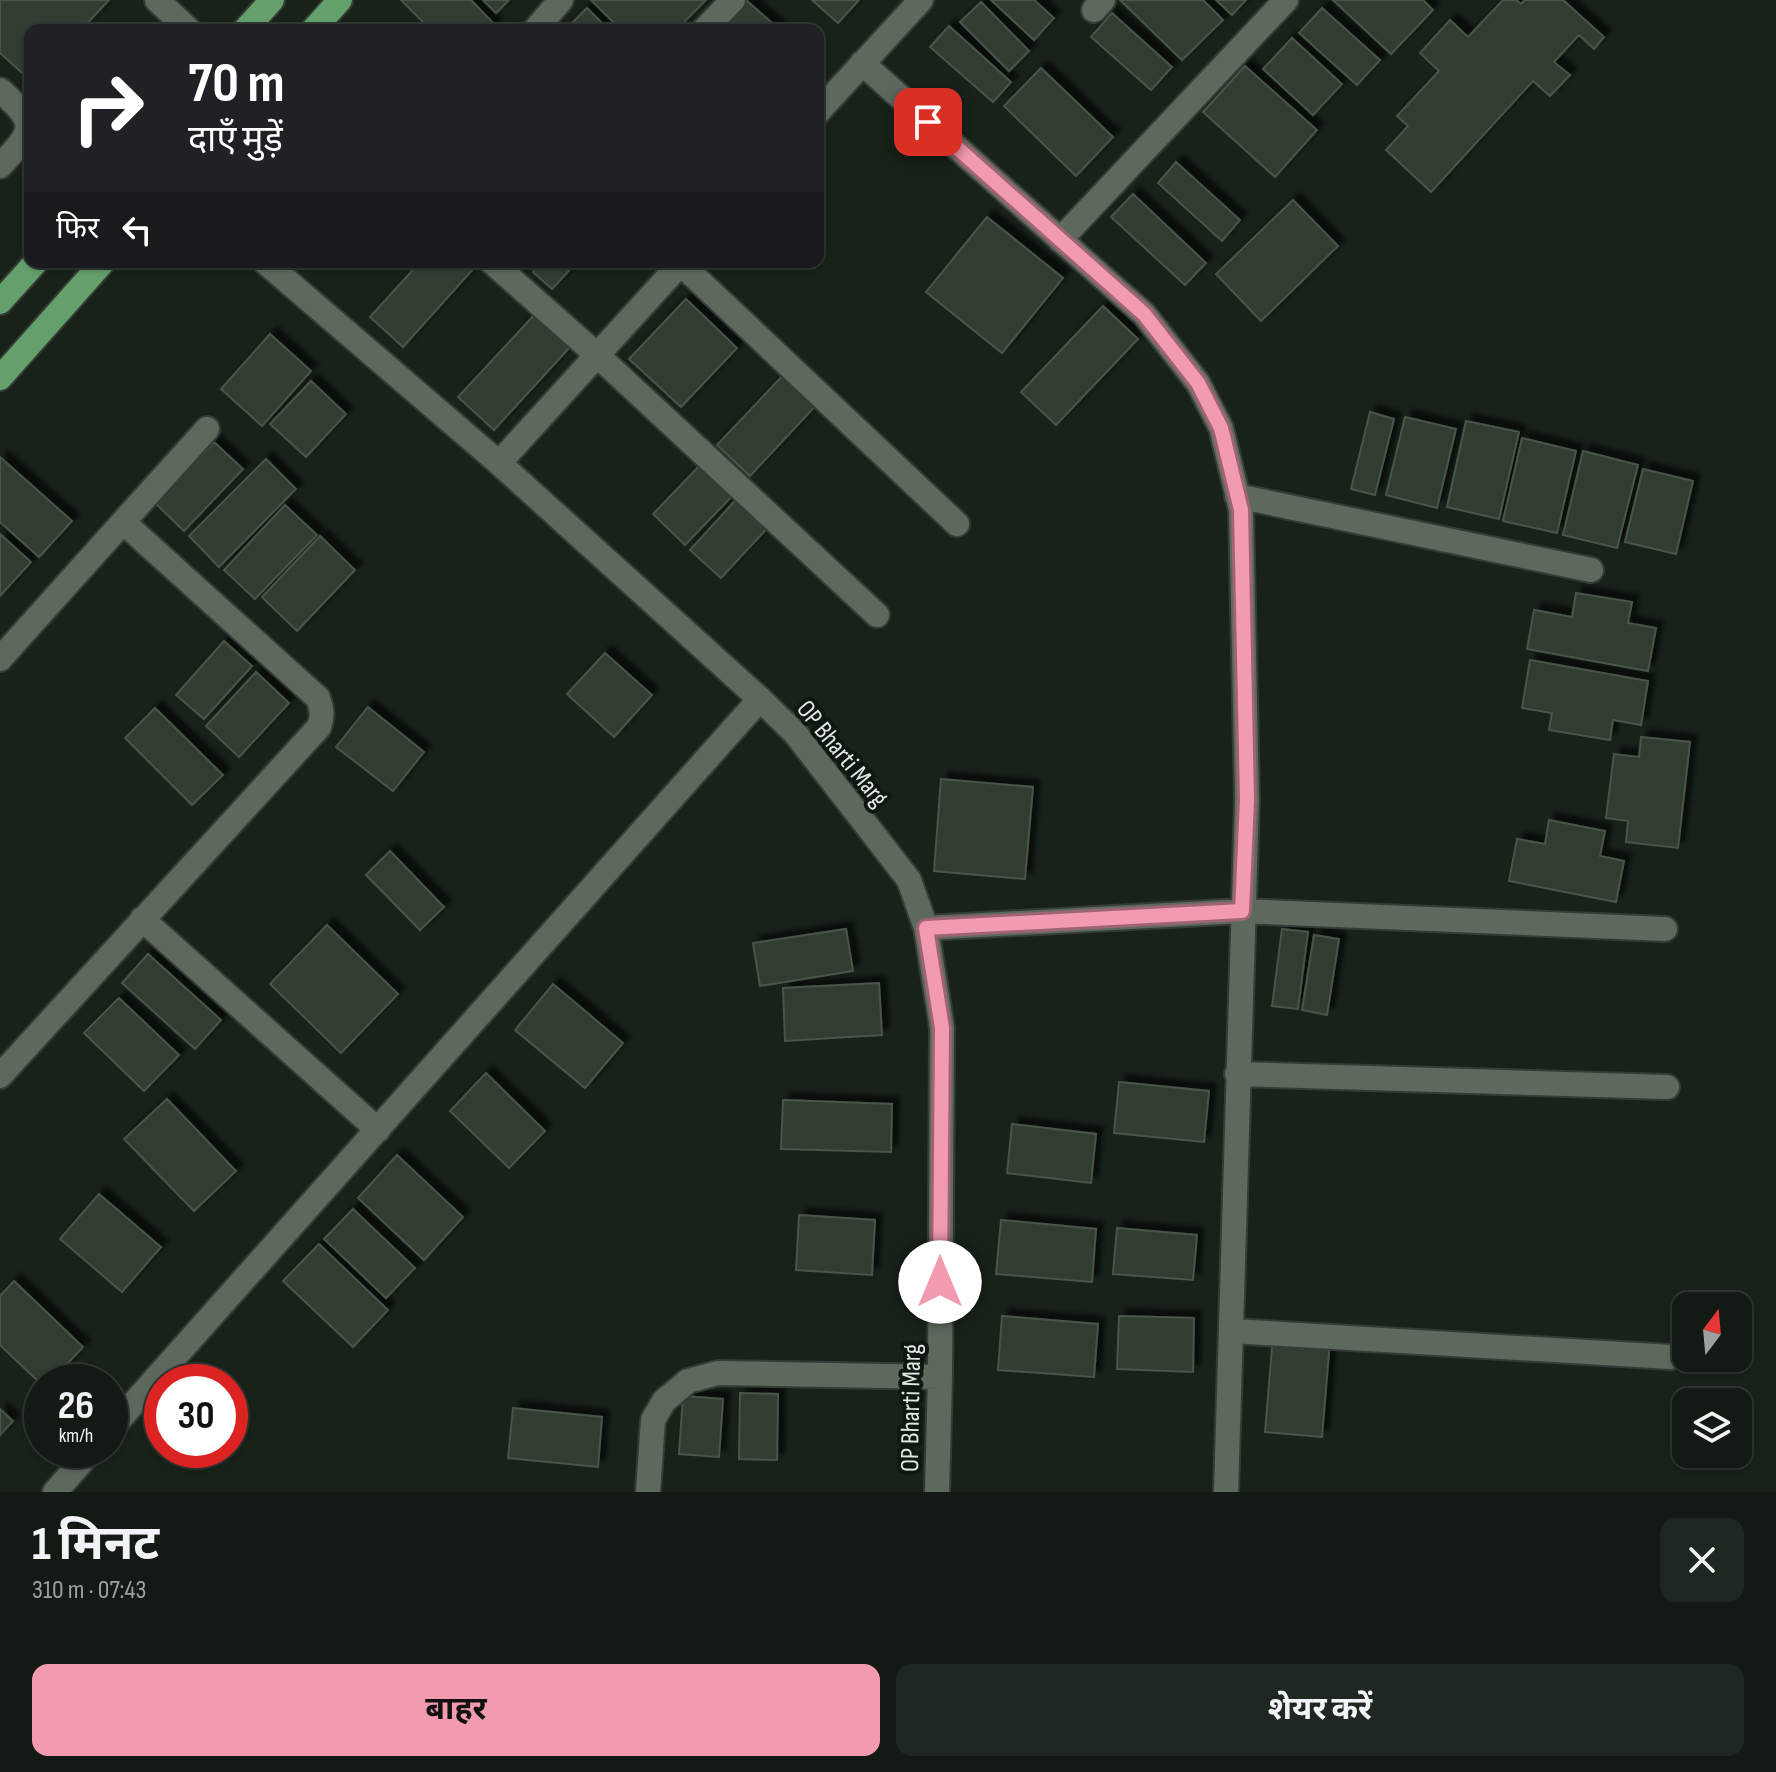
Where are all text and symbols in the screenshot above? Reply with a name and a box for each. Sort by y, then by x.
text: 70 m [188,51,285,118]
icon: right [56,56,160,160]
pin [894,88,962,156]
icon: arrive [906,100,950,144]
text: दाएँ मुड़ें [188,119,283,162]
icon: left [115,208,159,252]
text: फिर [56,211,99,247]
street label: OP Bharti Marg [790,694,894,813]
position arrow [898,1240,982,1324]
north arrow [1672,1292,1752,1372]
map controls [1672,1292,1752,1468]
street label: OP Bharti Marg [895,1344,928,1472]
speed limit sign: 30 [144,1364,248,1468]
text: 26 [58,1382,94,1430]
button: layers [1672,1388,1752,1468]
text: km/h [59,1424,93,1448]
text: 1 मिनट [32,1516,159,1573]
button: close [1660,1518,1744,1602]
text: 310 m · 07:43 [32,1575,146,1606]
button: बाहर [32,1664,880,1756]
button: शेयर करें [896,1664,1744,1756]

